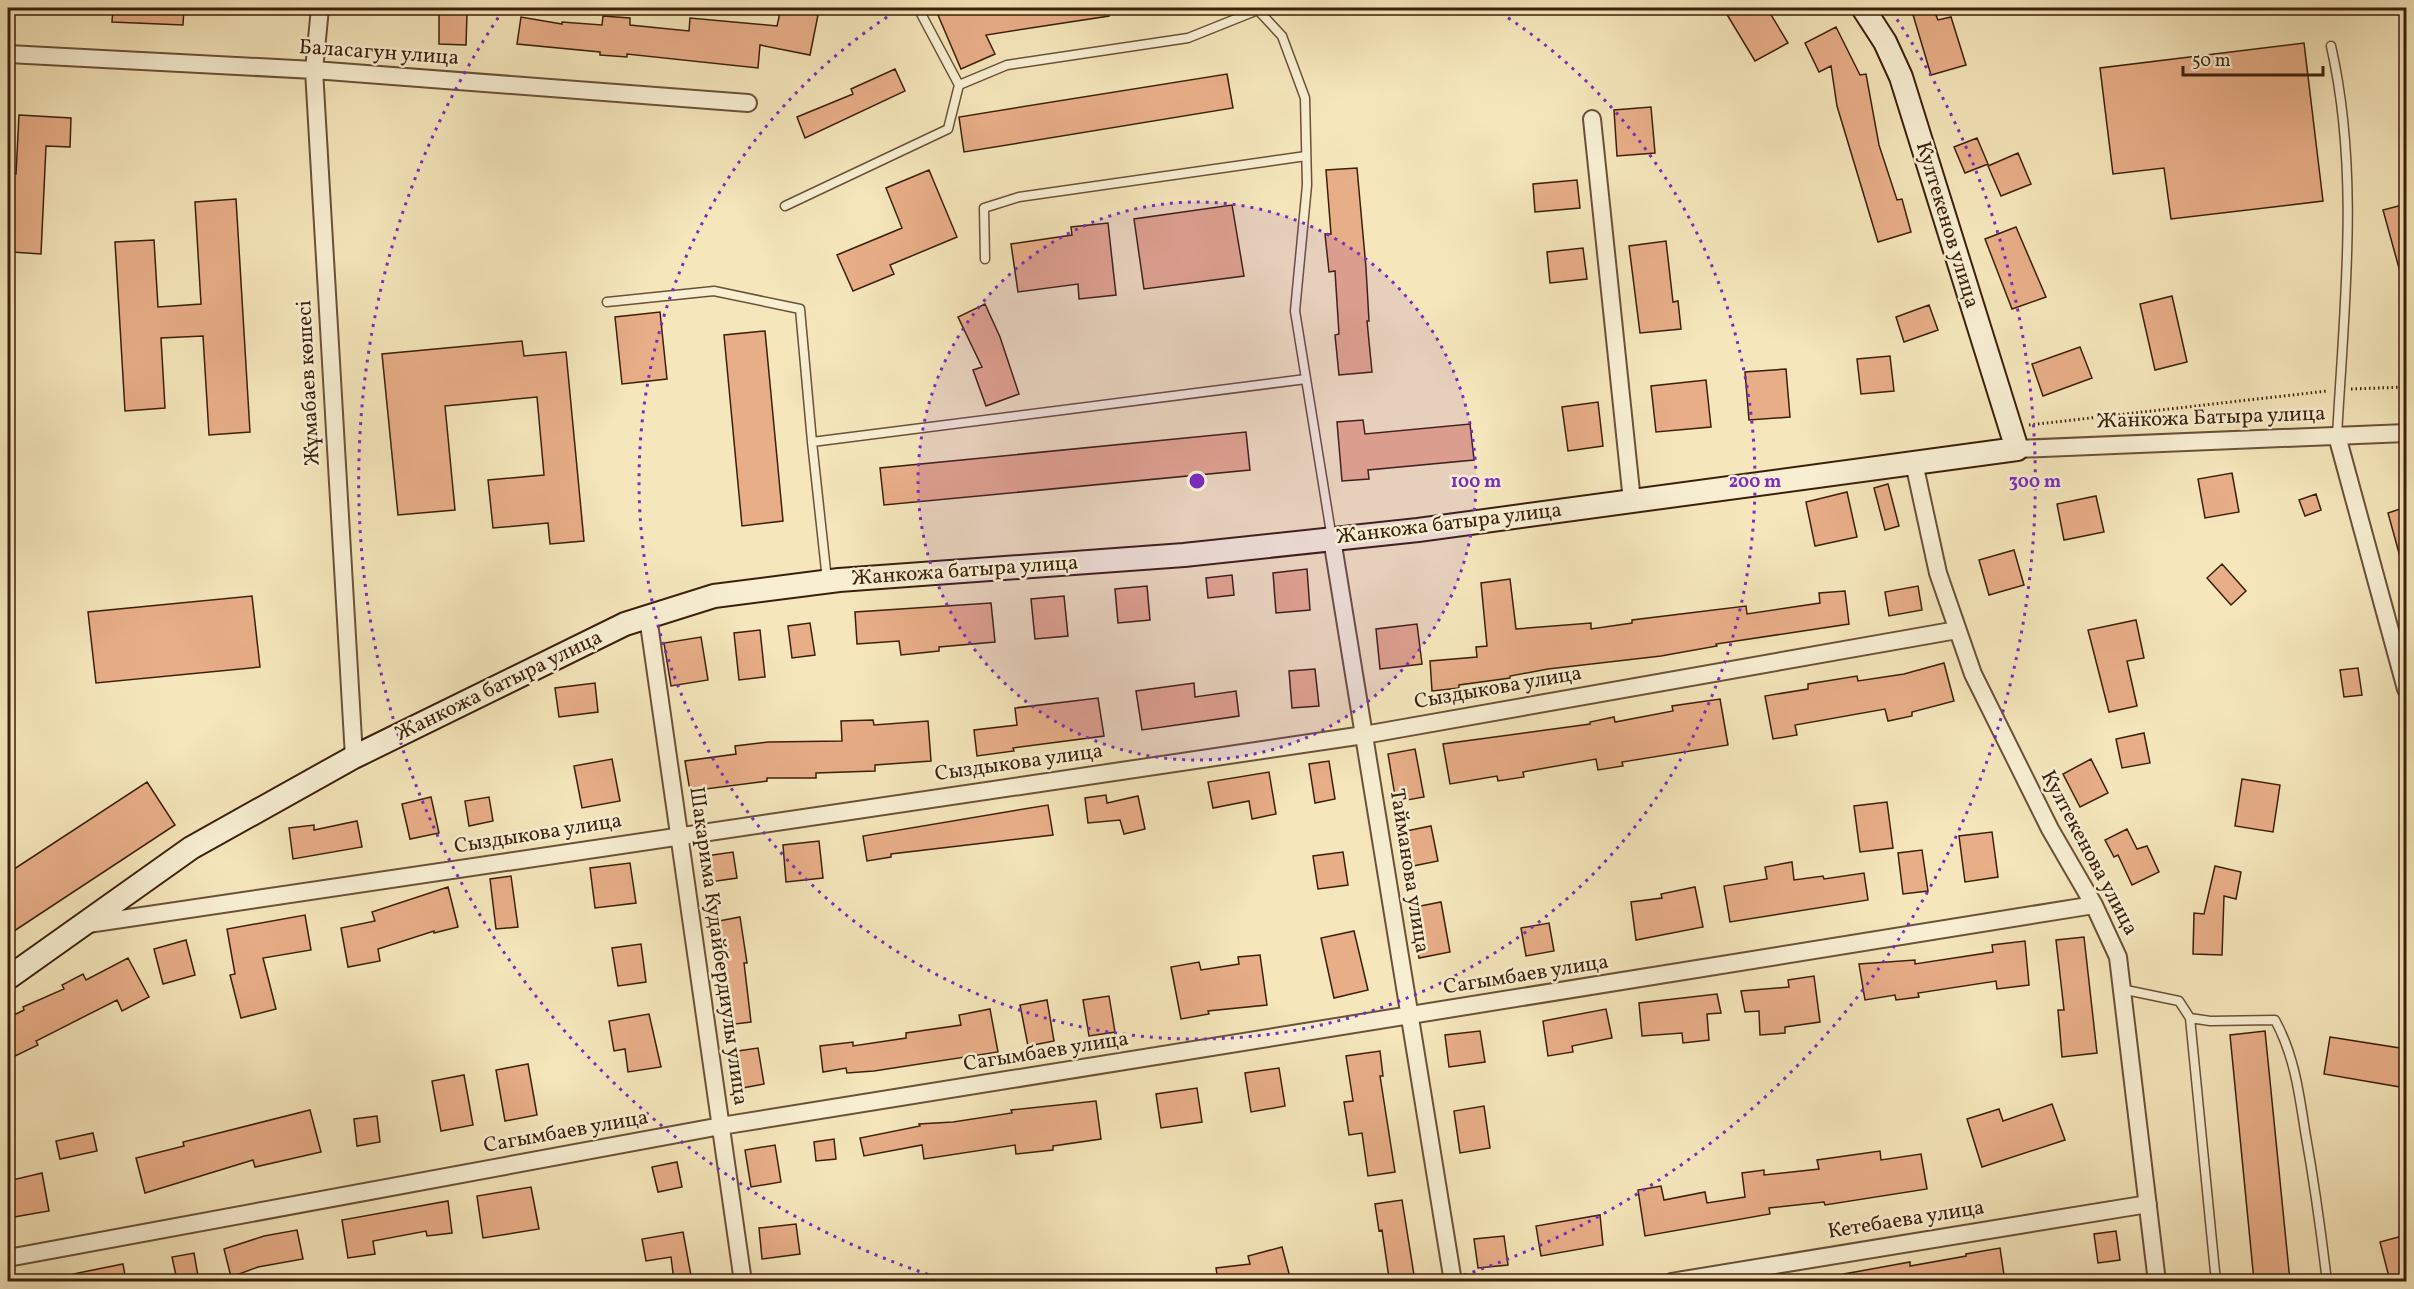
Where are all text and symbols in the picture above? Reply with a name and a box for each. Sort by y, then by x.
street label: Баласагун улица [298,33,460,73]
scale bar [2183,39,2322,77]
text: 50 m [2192,49,2231,74]
street label: Култекенов улица [1908,138,1986,312]
street label: Жұмабаев көшесі [290,299,328,467]
street label: Жанкожа Батыра улица [2096,400,2326,436]
text: 100 m [1451,470,1501,495]
text: 200 m [1729,470,1781,495]
text: 300 m [2009,470,2061,495]
centre of rings [1187,471,1207,491]
street label: Жанкожа батыра улица [1335,496,1563,552]
street label: Жанкожа батыра улица [851,549,1079,593]
street label: Жанкожа батыра улица [391,623,607,749]
street label: Сыздыкова улица [1412,659,1584,717]
street label: Сыздыкова улица [933,737,1105,789]
street label: Култекенова улица [2033,765,2145,941]
street label: Шакарима Кудайбердиулы улица [681,785,755,1107]
street label: Тайманова улица [1382,787,1436,955]
street label: Сыздыкова улица [452,806,624,862]
street label: Сагымбаев улица [1441,948,1611,1002]
street label: Сагымбаев улица [961,1025,1131,1079]
street label: Сагымбаев улица [481,1103,651,1161]
street label: Кетебаева улица [1826,1193,1986,1247]

